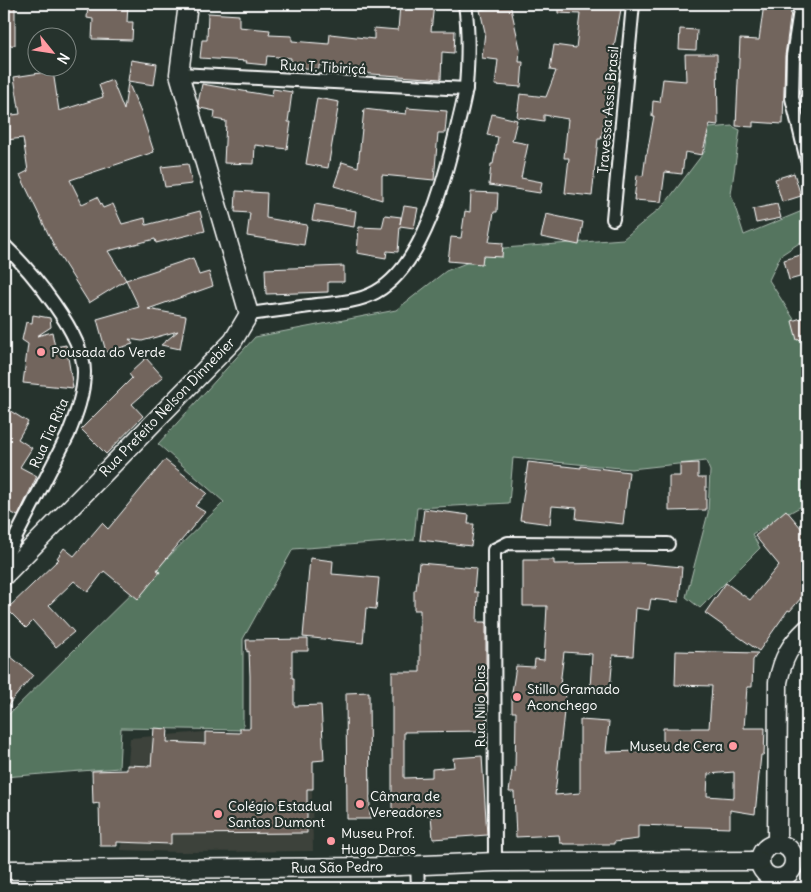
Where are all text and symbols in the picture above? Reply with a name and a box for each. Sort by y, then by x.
north arrow [28,28,78,78]
street label: Travessa Assis Brasil [593,45,623,175]
text: N [53,50,73,67]
street label: Rua T. Tibiriçá [279,56,367,78]
street label: Rua Prefeito Nelson Dinnebier [95,333,239,481]
place label: Pousada do Verde [51,343,165,361]
marker: Pousada do Verde [35,346,47,358]
street label: Rua Tia Rita [26,395,72,471]
street label: Rua Nilo Dias [471,665,489,747]
place label: Stillo Gramado Aconchego [527,680,620,714]
marker: Stillo Gramado Aconchego [511,691,523,703]
place label: Museu de Cera [629,737,723,755]
marker: Museu de Cera [727,740,739,752]
place label: Câmara de Vereadores [370,787,442,821]
place label: Colégio Estadual Santos Dumont [228,797,333,831]
marker: Câmara de Vereadores [354,798,366,810]
marker: Colégio Estadual Santos Dumont [212,808,224,820]
place label: Museu Prof. Hugo Daros [341,824,416,858]
marker: Museu Prof. Hugo Daros [325,835,337,847]
street label: Rua São Pedro [291,857,383,877]

